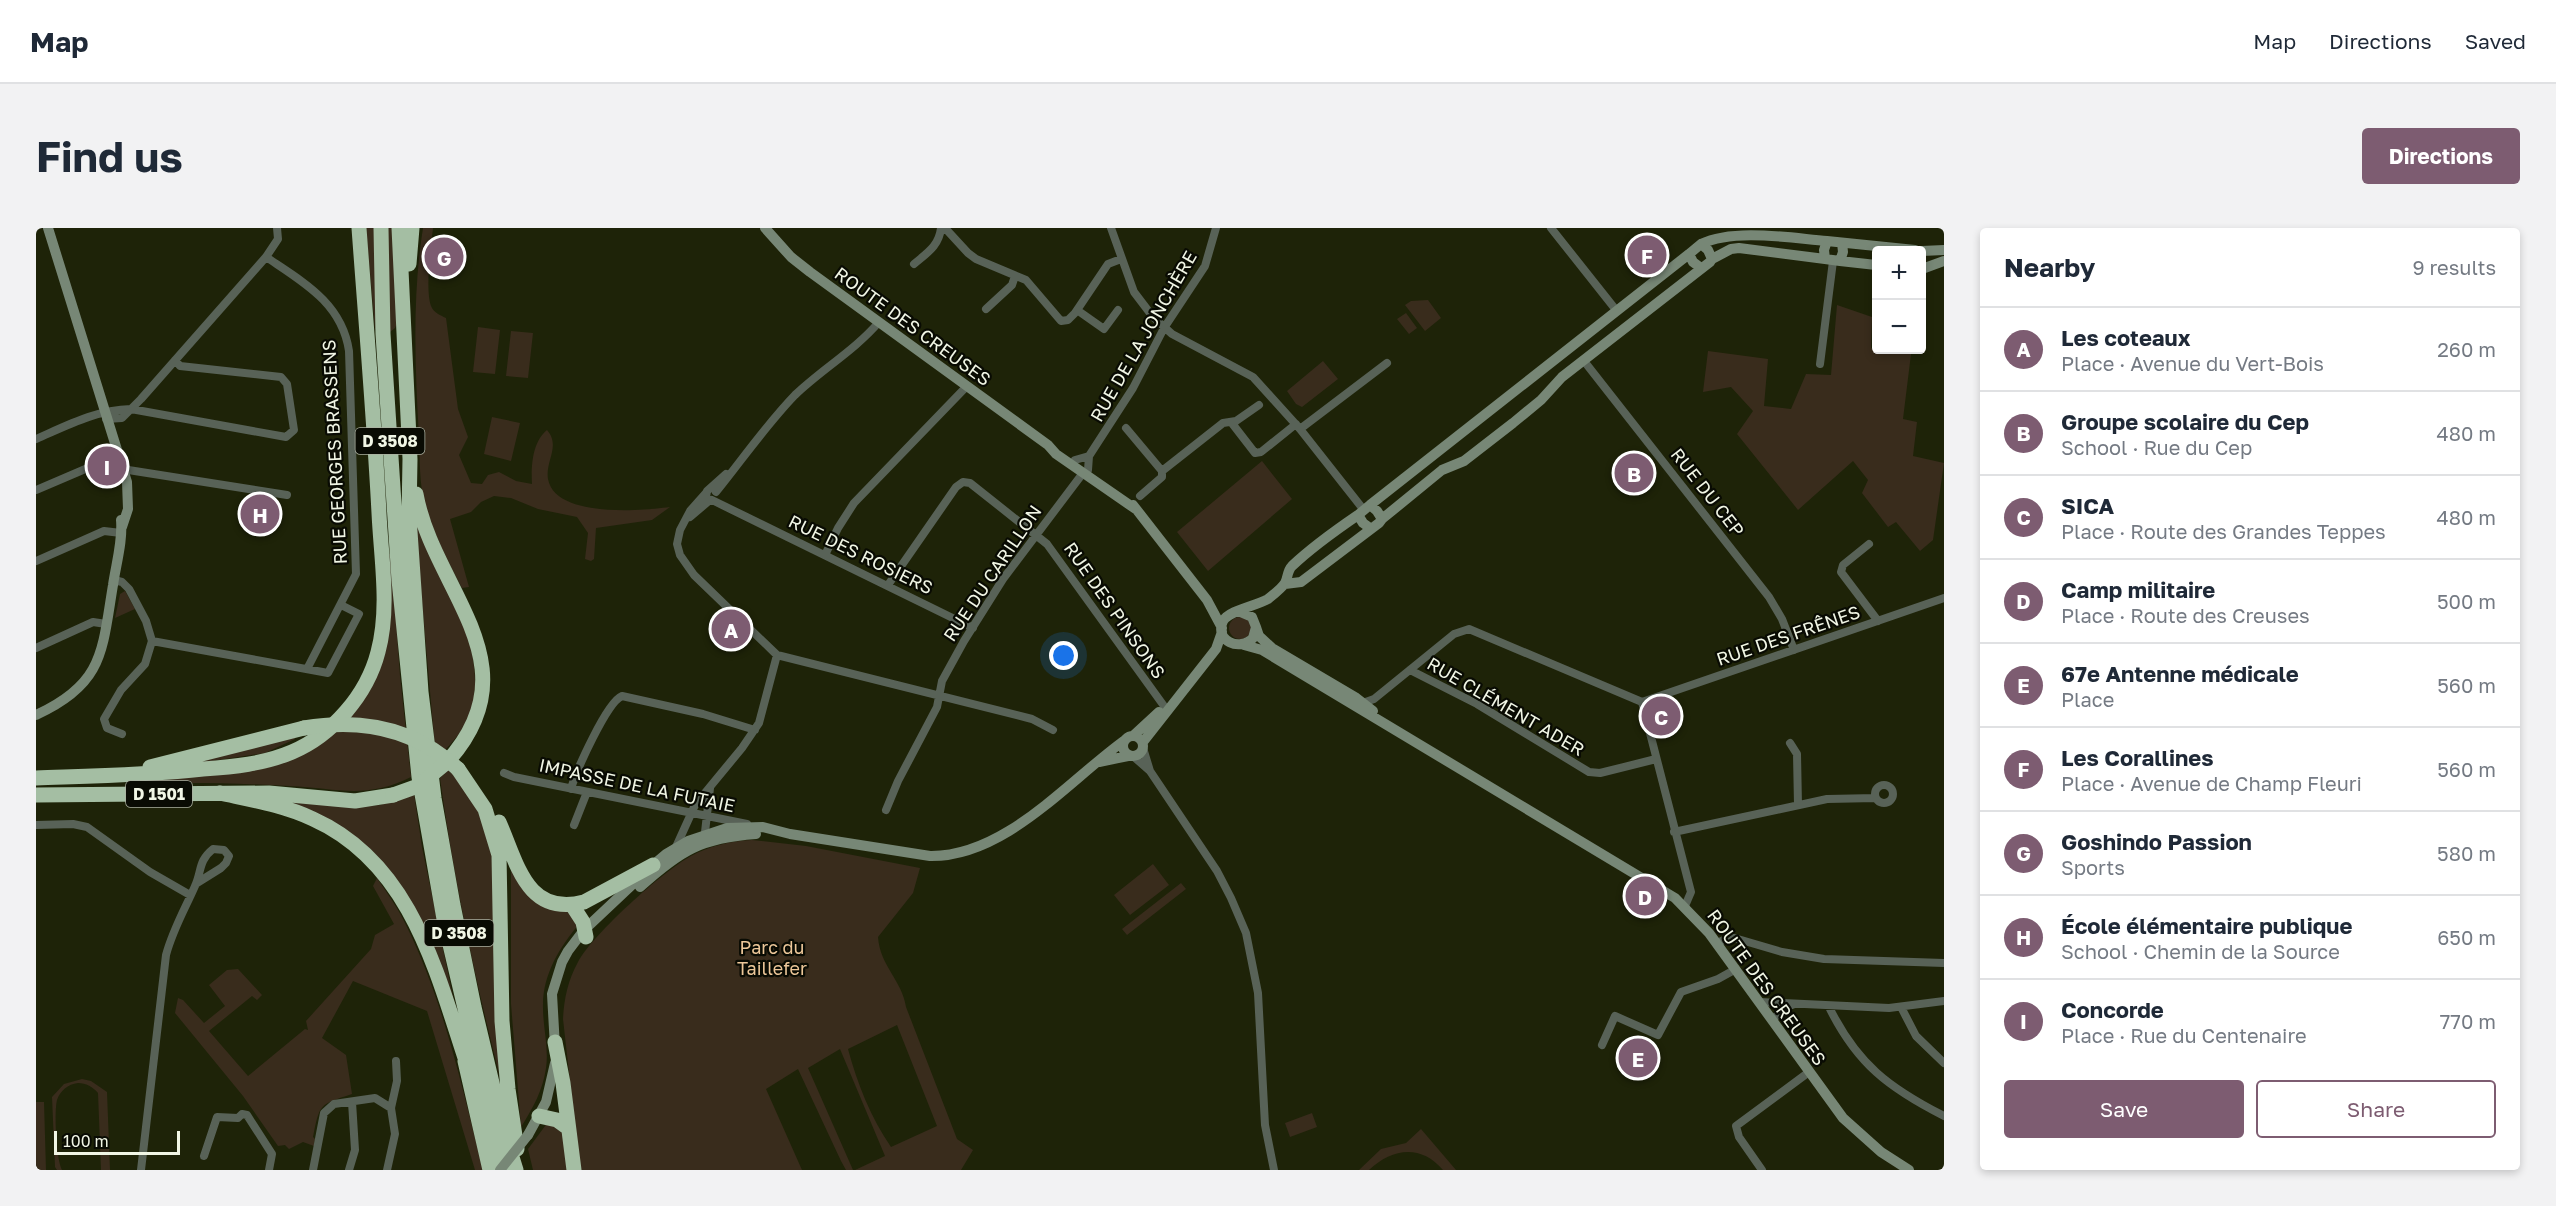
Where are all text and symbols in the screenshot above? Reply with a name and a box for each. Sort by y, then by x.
text: Map [30,25,88,58]
text: Map [2253,28,2296,54]
text: Directions [2329,28,2432,54]
text: Saved [2465,28,2526,54]
button: Directions [2362,128,2520,184]
text: Find us [36,131,183,181]
pin: F [1628,232,1666,278]
pin: G [424,234,464,279]
map controls [1872,246,1926,354]
button: + [1872,246,1926,300]
street label: RUE DE LA JONCHÈRE [1085,247,1201,425]
text: Nearby [2004,252,2095,283]
text: 9 results [2412,255,2496,279]
street label: ROUTE DES CREUSES [831,262,995,390]
button: − [1872,300,1926,354]
text: Les coteaux [2061,324,2190,351]
text: A [2016,337,2031,361]
text: 260 m [2437,337,2496,361]
street label: RUE GEORGES BRASSENS [317,339,351,565]
text: Place · Avenue du Vert-Bois [2061,351,2324,375]
text: Groupe scolaire du Cep [2061,408,2309,435]
text: B [2016,421,2031,445]
text: 480 m [2437,421,2496,445]
road number: D 3508 [356,428,424,454]
text: School · Rue du Cep [2061,435,2252,459]
street label: RUE DU CEP [1667,443,1749,541]
pin: I [88,444,126,488]
pin: B [1614,450,1654,496]
pin: H [240,492,280,536]
text: SICA [2061,492,2114,519]
street label: RUE DU CARILLON [938,501,1046,645]
text: C [2016,505,2031,529]
text: 480 m [2437,505,2496,529]
street label: RUE DES ROSIERS [785,510,937,598]
text: Place · Route des Grandes Teppes [2061,519,2386,543]
street label: RUE DES PINSONS [1060,538,1170,682]
text: Camp militaire [2061,576,2215,603]
text: D [2016,589,2031,613]
text: 500 m [2437,589,2496,613]
street label: RUE DES FRÊNES [1713,600,1863,670]
text: Place · Route des Creuses [2061,603,2310,627]
pin: A [712,606,750,652]
your location [1049,641,1078,670]
street label: RUE CLÉMENT ADER [1423,652,1589,760]
text: 67e Antenne médicale [2061,660,2299,687]
text: E [2017,673,2030,697]
text: 560 m [2437,673,2496,697]
text: Place [2061,687,2114,711]
pin: C [1642,694,1680,738]
text: Les Corallines [2061,744,2214,771]
street label: IMPASSE DE LA FUTAIE [537,753,737,817]
text: F [2018,757,2029,781]
text: 560 m [2437,757,2496,781]
text: Place · Avenue de Champ Fleuri [2061,771,2362,795]
road number: D 1501 [126,781,192,807]
text: Goshindo Passion [2061,828,2252,855]
text: G [2016,841,2031,865]
text: 580 m [2437,841,2496,865]
text: Sports [2061,855,2125,879]
pin: D [1626,874,1664,918]
street label: ROUTE DES CREUSES [1703,905,1831,1069]
text: École élémentaire publique [2061,912,2352,939]
road number: D 3508 [424,920,494,946]
text: H [2016,925,2031,949]
text: 650 m [2437,925,2496,949]
park label: Parc du Taillefer [737,936,807,979]
text: School · Chemin de la Source [2061,939,2340,963]
text: Concorde [2061,996,2164,1023]
text: I [2020,1009,2027,1033]
text: 770 m [2440,1009,2496,1033]
text: Place · Rue du Centenaire [2061,1023,2307,1047]
pin: E [1618,1036,1658,1080]
button: Save [2004,1080,2244,1138]
button: Share [2256,1080,2496,1138]
scale bar [54,1128,180,1156]
text: 100 m [63,1131,109,1151]

